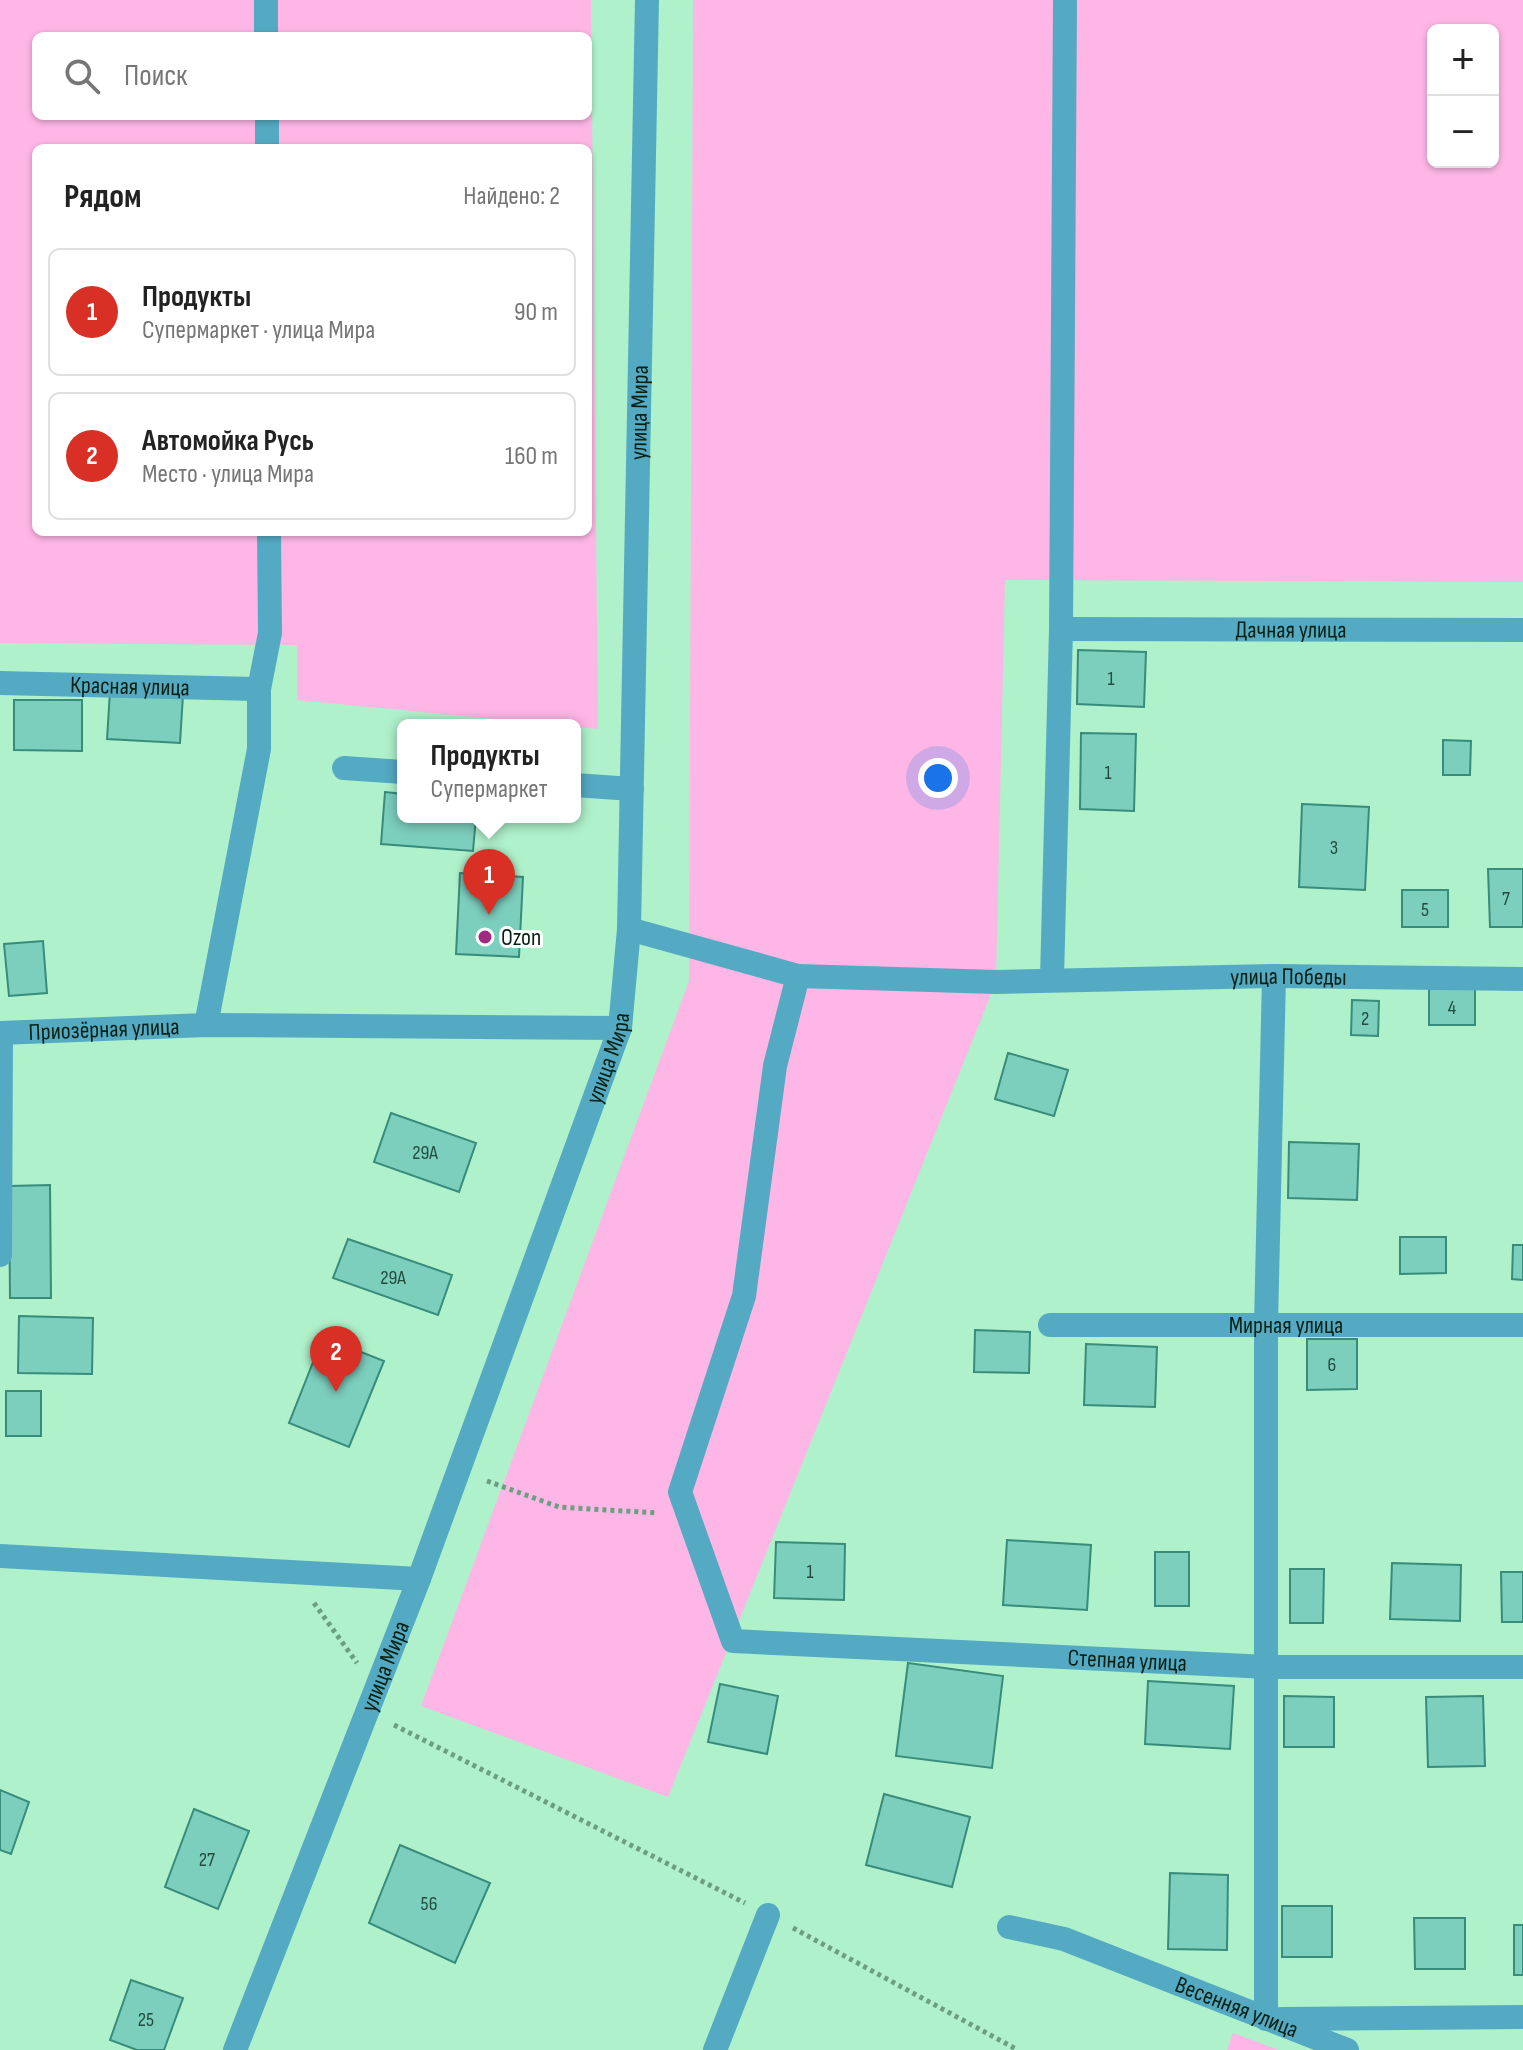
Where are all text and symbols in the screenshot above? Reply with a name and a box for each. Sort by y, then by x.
map controls [1427,24,1499,168]
button: + [1427,24,1499,96]
search box [32,32,592,120]
icon: search [60,54,104,98]
text: Поиск [124,58,187,94]
button: − [1427,96,1499,168]
text: Рядом [64,176,142,217]
text: Найдено: 2 [463,181,560,212]
text: Продукты [142,279,251,315]
text: 1 [87,297,97,328]
text: 90 m [514,297,558,328]
text: Супермаркет · улица Мира [142,315,375,346]
street label: улица Мира [624,365,655,460]
text: Автомойка Русь [142,423,314,459]
text: 2 [86,441,98,472]
text: 160 m [505,441,558,472]
text: Место · улица Мира [142,459,314,490]
street label: Дачная улица [1235,615,1347,645]
house number: 1 [1108,667,1115,691]
street label: Красная улица [70,671,190,702]
popup [397,719,581,823]
text: Продукты [431,738,540,774]
your location [918,758,958,798]
house number: 1 [1105,761,1112,785]
text: Супермаркет [431,774,547,805]
house number: 3 [1330,836,1338,860]
pin: 1 [463,849,515,915]
house number: 7 [1502,887,1510,911]
house number: 5 [1421,898,1429,922]
place label: Ozon [501,923,541,952]
marker: Ozon [476,928,494,946]
street label: улица Победы [1230,962,1347,992]
house number: 4 [1448,996,1456,1020]
house number: 2 [1361,1007,1369,1031]
street label: улица Мира [580,1011,636,1108]
street label: Приозёрная улица [28,1012,180,1047]
house number: 29А [412,1141,438,1165]
house number: 29А [380,1266,406,1290]
street label: Мирная улица [1229,1311,1343,1340]
pin: 2 [310,1326,362,1392]
house number: 6 [1328,1353,1336,1377]
house number: 1 [807,1560,814,1584]
street label: улица Мира [355,1617,416,1716]
street label: Степная улица [1067,1643,1188,1678]
house number: 27 [199,1848,215,1872]
house number: 56 [421,1892,437,1916]
street label: Весенняя улица [1171,1970,1303,2045]
house number: 25 [138,2008,154,2032]

